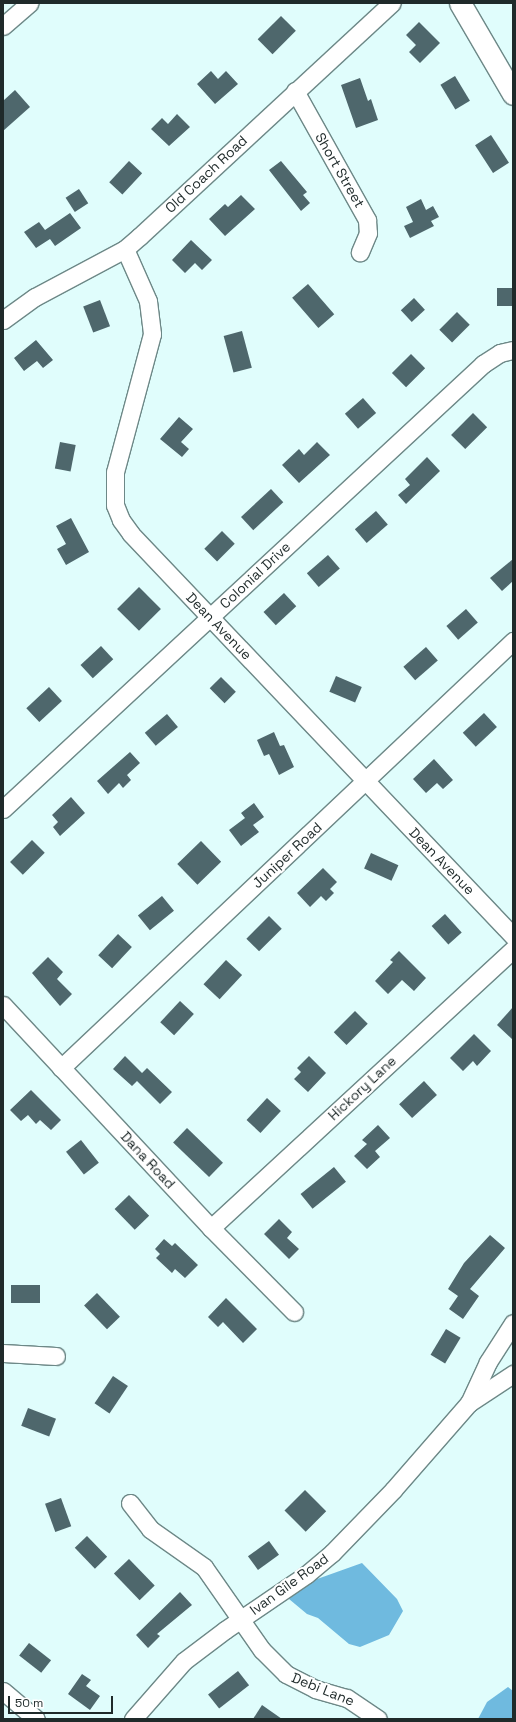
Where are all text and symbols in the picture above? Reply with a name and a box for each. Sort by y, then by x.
street label: Short Street [312,129,368,211]
street label: Old Coach Road [162,132,250,216]
street label: Colonial Drive [216,538,294,612]
street label: Dean Avenue [183,589,255,663]
street label: Juniper Road [249,818,325,892]
street label: Dean Avenue [406,824,478,898]
street label: Hickory Lane [325,1052,399,1124]
street label: Dana Road [117,1128,179,1192]
street label: Ivan Gile Road [246,1550,332,1618]
street label: Debi Lane [289,1669,357,1709]
scale bar [10,1688,115,1714]
text: 50 m [15,1695,43,1711]

